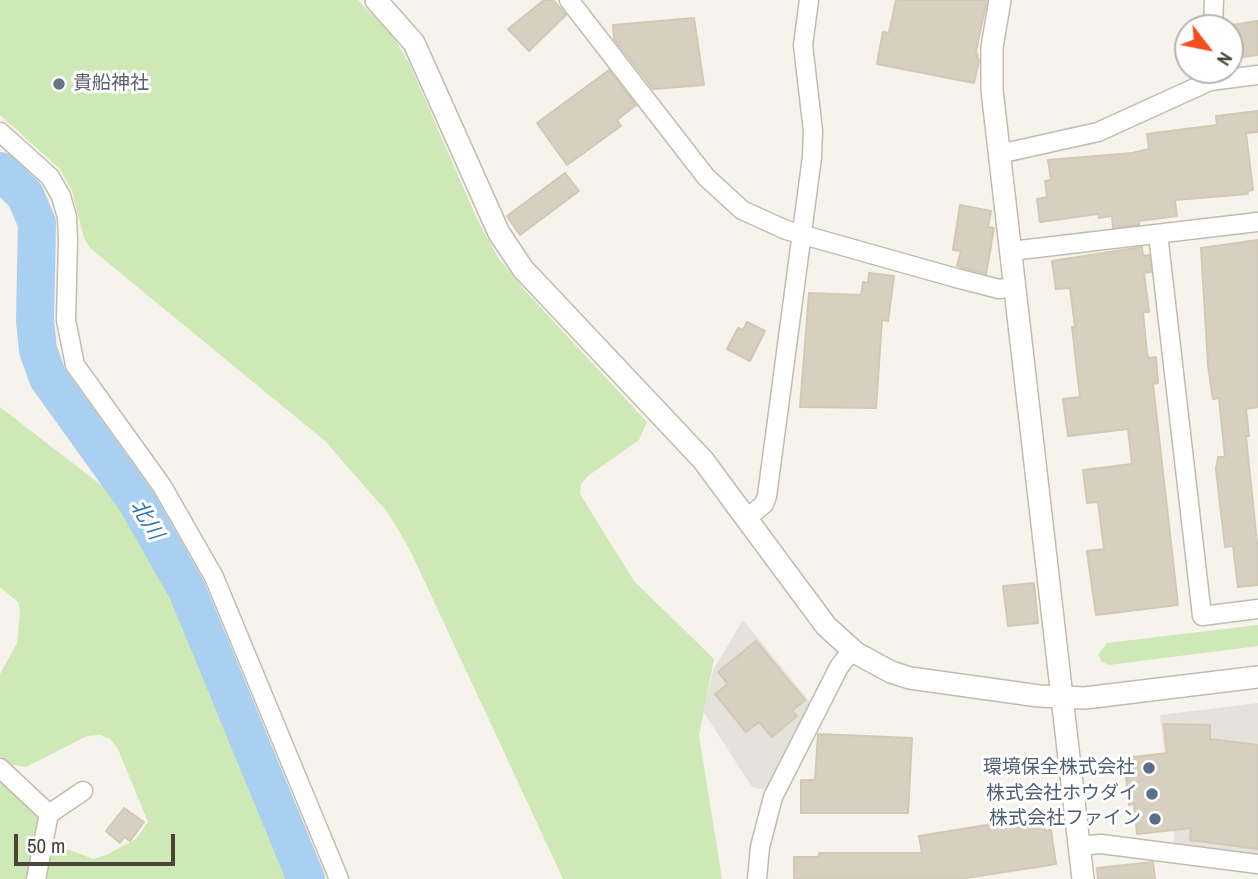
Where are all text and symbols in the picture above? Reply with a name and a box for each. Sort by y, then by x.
north arrow [1174,14,1244,84]
text: N [1211,47,1239,71]
place label: 貴船神社 [73,73,149,95]
marker: 貴船神社 [51,76,67,92]
water label: 北川 [124,496,168,544]
place label: 環境保全株式会社 [983,757,1135,779]
marker: 環境保全株式会社 [1141,760,1157,776]
place label: 株式会社ホウダイ [986,783,1138,805]
marker: 株式会社ホウダイ [1144,786,1160,802]
place label: 株式会社ファイン [989,808,1141,830]
marker: 株式会社ファイン [1147,811,1163,827]
scale bar [18,820,178,864]
text: 50 m [27,831,65,860]

